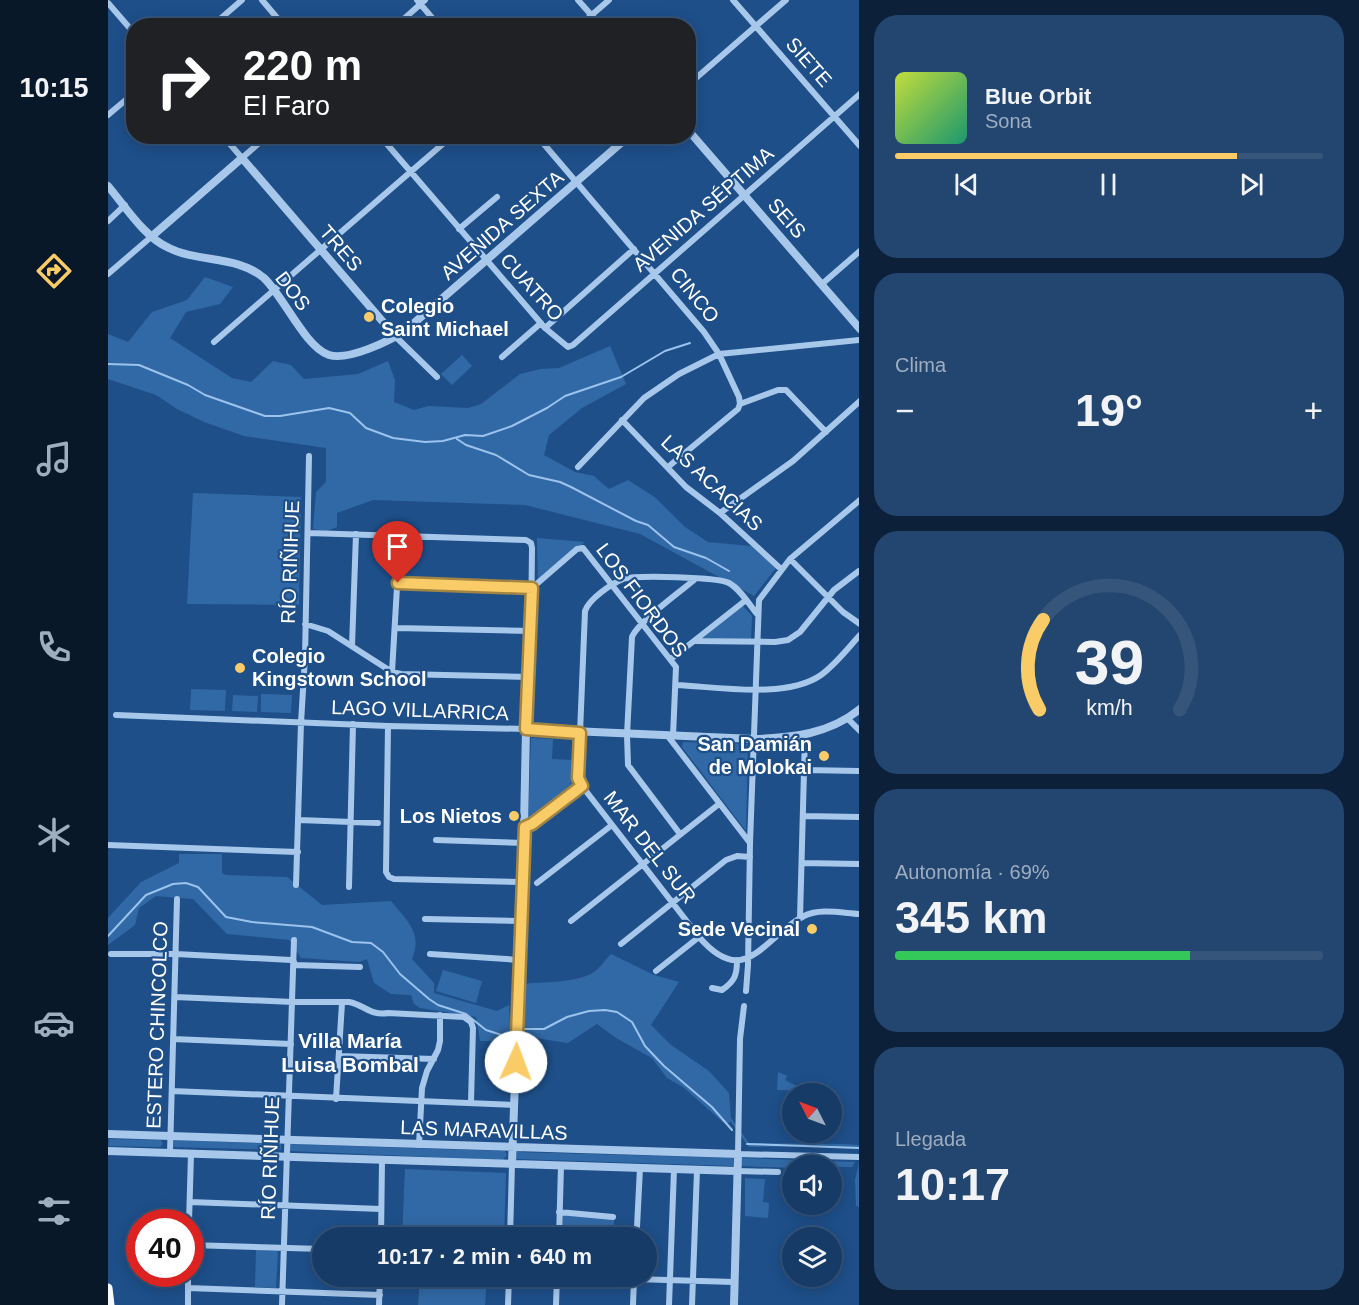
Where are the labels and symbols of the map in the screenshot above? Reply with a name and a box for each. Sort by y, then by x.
street label: SIETE [782,33,836,91]
street label: AVENIDA SÉPTIMA [628,142,778,276]
street label: AVENIDA SEXTA [436,165,568,284]
street label: SEIS [764,194,810,242]
street label: TRES [315,221,367,275]
street label: CUATRO [496,249,568,325]
street label: CINCO [666,263,724,327]
street label: DOS [271,267,315,315]
place label: Colegio Saint Michael [381,295,509,340]
marker: Colegio Saint Michael [362,310,376,324]
street label: LAS ACACIAS [657,431,767,535]
street label: RÍO RIÑIHUE [276,500,303,624]
pin [372,521,423,583]
street label: LOS FIORDOS [592,539,692,661]
place label: Colegio Kingstown School [252,645,426,690]
marker: Colegio Kingstown School [233,661,247,675]
street label: LAGO VILLARRICA [331,696,510,724]
place label: San Damián de Molokai [698,733,812,778]
marker: San Damián de Molokai [817,749,831,763]
street label: MAR DEL SUR [599,787,701,907]
place label: Los Nietos [400,805,502,827]
marker: Los Nietos [507,809,521,823]
place label: Sede Vecinal [678,918,800,940]
street label: ESTERO CHINCOLCO [142,921,172,1129]
marker: Sede Vecinal [805,922,819,936]
district label: Villa María Luisa Bombal [281,1029,419,1076]
position arrow [484,1030,548,1094]
north arrow [782,1083,842,1143]
street label: RÍO RIÑIHUE [256,1096,283,1220]
street label: LAS MARAVILLAS [400,1116,568,1144]
speed limit sign: 40 [126,1209,204,1287]

